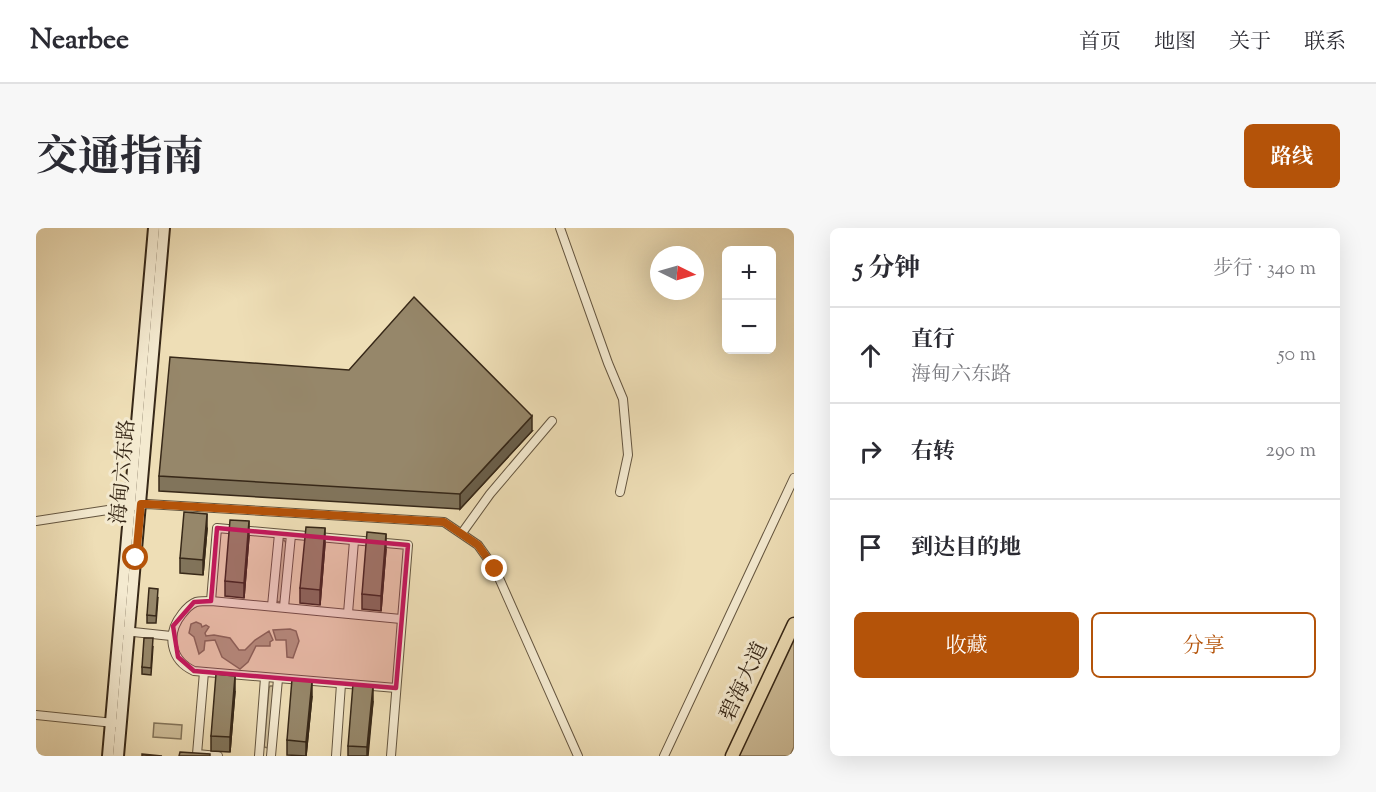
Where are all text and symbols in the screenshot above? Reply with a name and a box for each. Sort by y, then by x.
text: Nearbee [30,21,129,61]
text: 首页 [1079,28,1121,58]
text: 地图 [1154,28,1196,58]
text: 关于 [1229,28,1271,58]
text: 联系 [1304,28,1346,58]
button: 路线 [1244,124,1340,188]
text: 交通指南 [36,130,204,190]
north arrow [650,246,704,300]
map controls [722,246,776,354]
button: + [722,246,776,300]
text: 5 分钟 [854,251,920,288]
text: 步行 · 340 m [1213,255,1316,284]
button: − [722,300,776,354]
text: 直行 [911,325,955,357]
icon: ahead [854,339,887,372]
text: 50 m [1278,341,1316,370]
text: 海甸六东路 [911,361,1011,390]
street label: 海甸六东路 [104,418,144,526]
icon: right [854,435,887,468]
text: 右转 [911,437,955,469]
text: 290 m [1266,437,1316,466]
icon: arrive [854,531,887,564]
text: 到达目的地 [911,533,1021,565]
route start [122,544,148,570]
route end [481,555,507,581]
button: 收藏 [854,612,1079,678]
button: 分享 [1091,612,1316,678]
street label: 碧海大道 [714,638,776,726]

